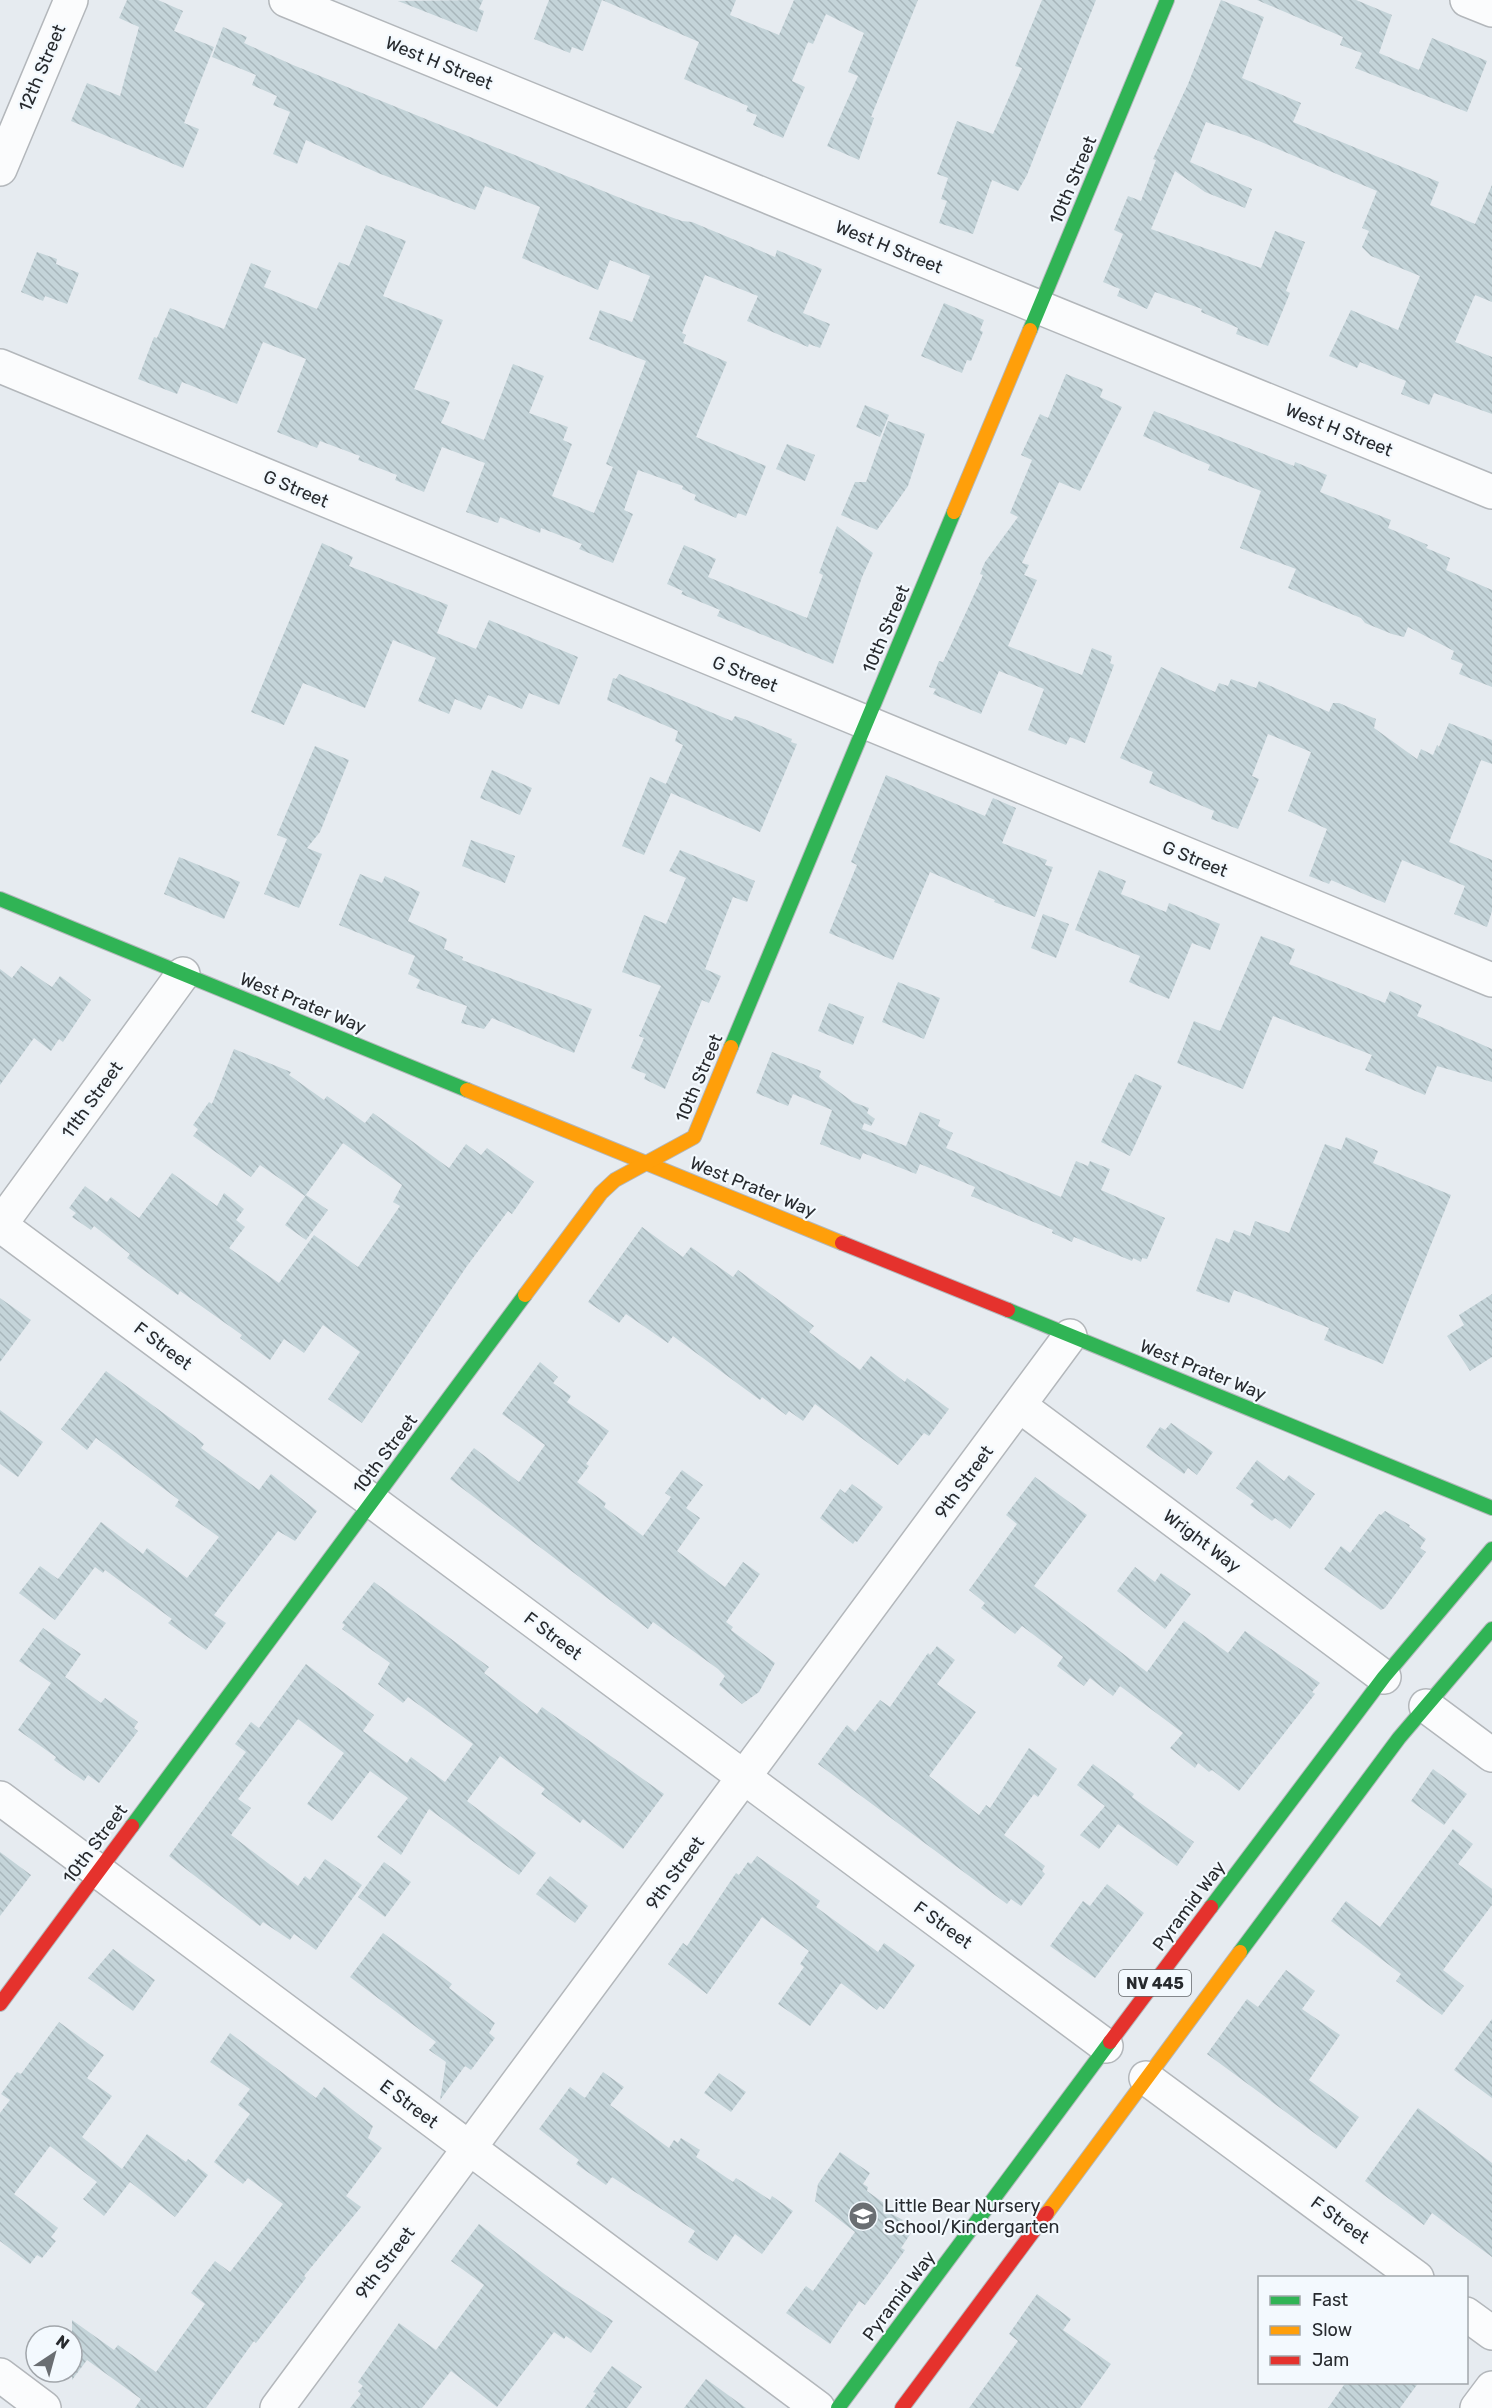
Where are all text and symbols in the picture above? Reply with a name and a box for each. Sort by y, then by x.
street label: 12th Street [14,21,70,115]
street label: West H Street [382,31,496,95]
street label: 10th Street [1045,133,1101,227]
street label: West H Street [832,215,946,279]
street label: West H Street [1282,398,1396,462]
street label: G Street [260,465,332,513]
street label: 10th Street [858,582,914,676]
street label: G Street [709,651,781,697]
street label: G Street [1159,836,1231,882]
street label: West Prater Way [237,968,369,1038]
street label: 10th Street [671,1031,727,1125]
street label: 11th Street [57,1057,127,1143]
street label: West Prater Way [687,1152,819,1222]
street label: F Street [130,1317,196,1375]
street label: West Prater Way [1137,1335,1269,1405]
street label: 10th Street [348,1410,422,1498]
street label: 9th Street [930,1441,998,1523]
street label: Wright Way [1159,1505,1245,1577]
street label: F Street [520,1607,586,1665]
street label: 10th Street [58,1800,132,1888]
street label: 9th Street [641,1832,709,1914]
street label: Pyramid Way [1148,1857,1230,1955]
street label: F Street [910,1897,976,1953]
road number: NV 445 [1119,1970,1191,1996]
street label: E Street [375,2075,443,2133]
street label: F Street [1307,2192,1373,2248]
place label: Little Bear Nursery School/Kindergarten [884,2195,1059,2238]
school or university icon: Little Bear Nursery School/Kindergarten [847,2200,879,2232]
street label: 9th Street [351,2222,419,2304]
street label: Pyramid Way [858,2247,940,2345]
legend [1258,2276,1468,2384]
text: Fast [1312,2289,1348,2311]
text: Slow [1312,2319,1352,2341]
north arrow [24,2324,84,2384]
text: N [52,2331,73,2353]
text: Jam [1312,2349,1349,2371]

